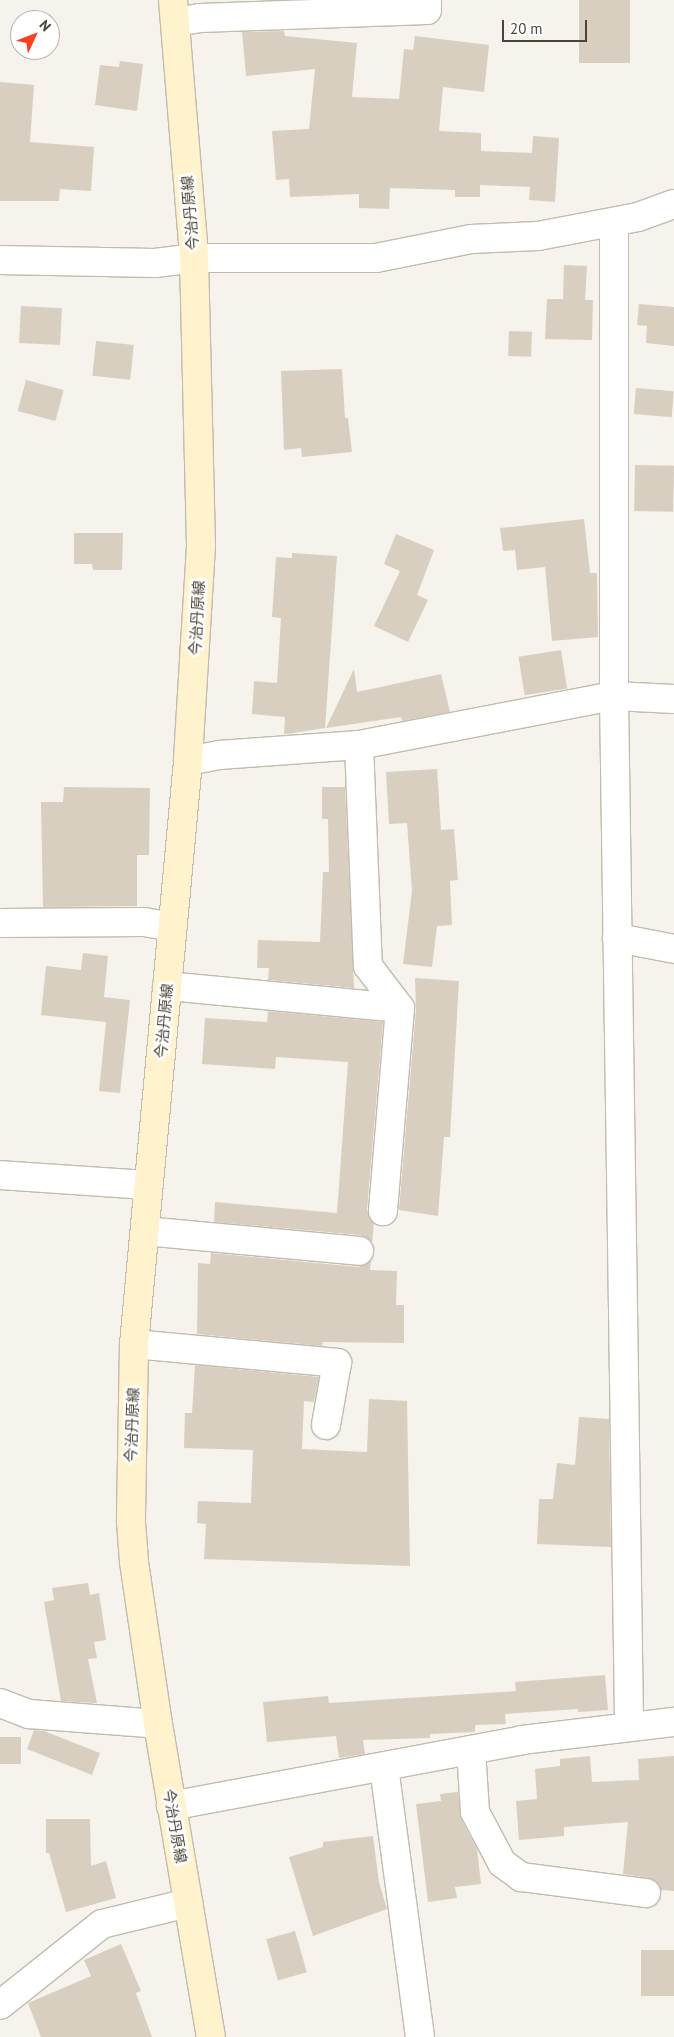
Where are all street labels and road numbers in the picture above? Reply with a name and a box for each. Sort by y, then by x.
street label: 今治丹原線 [178,175,202,251]
street label: 今治丹原線 [186,580,208,656]
street label: 今治丹原線 [152,983,176,1059]
street label: 今治丹原線 [122,1387,142,1463]
street label: 今治丹原線 [160,1788,190,1864]

